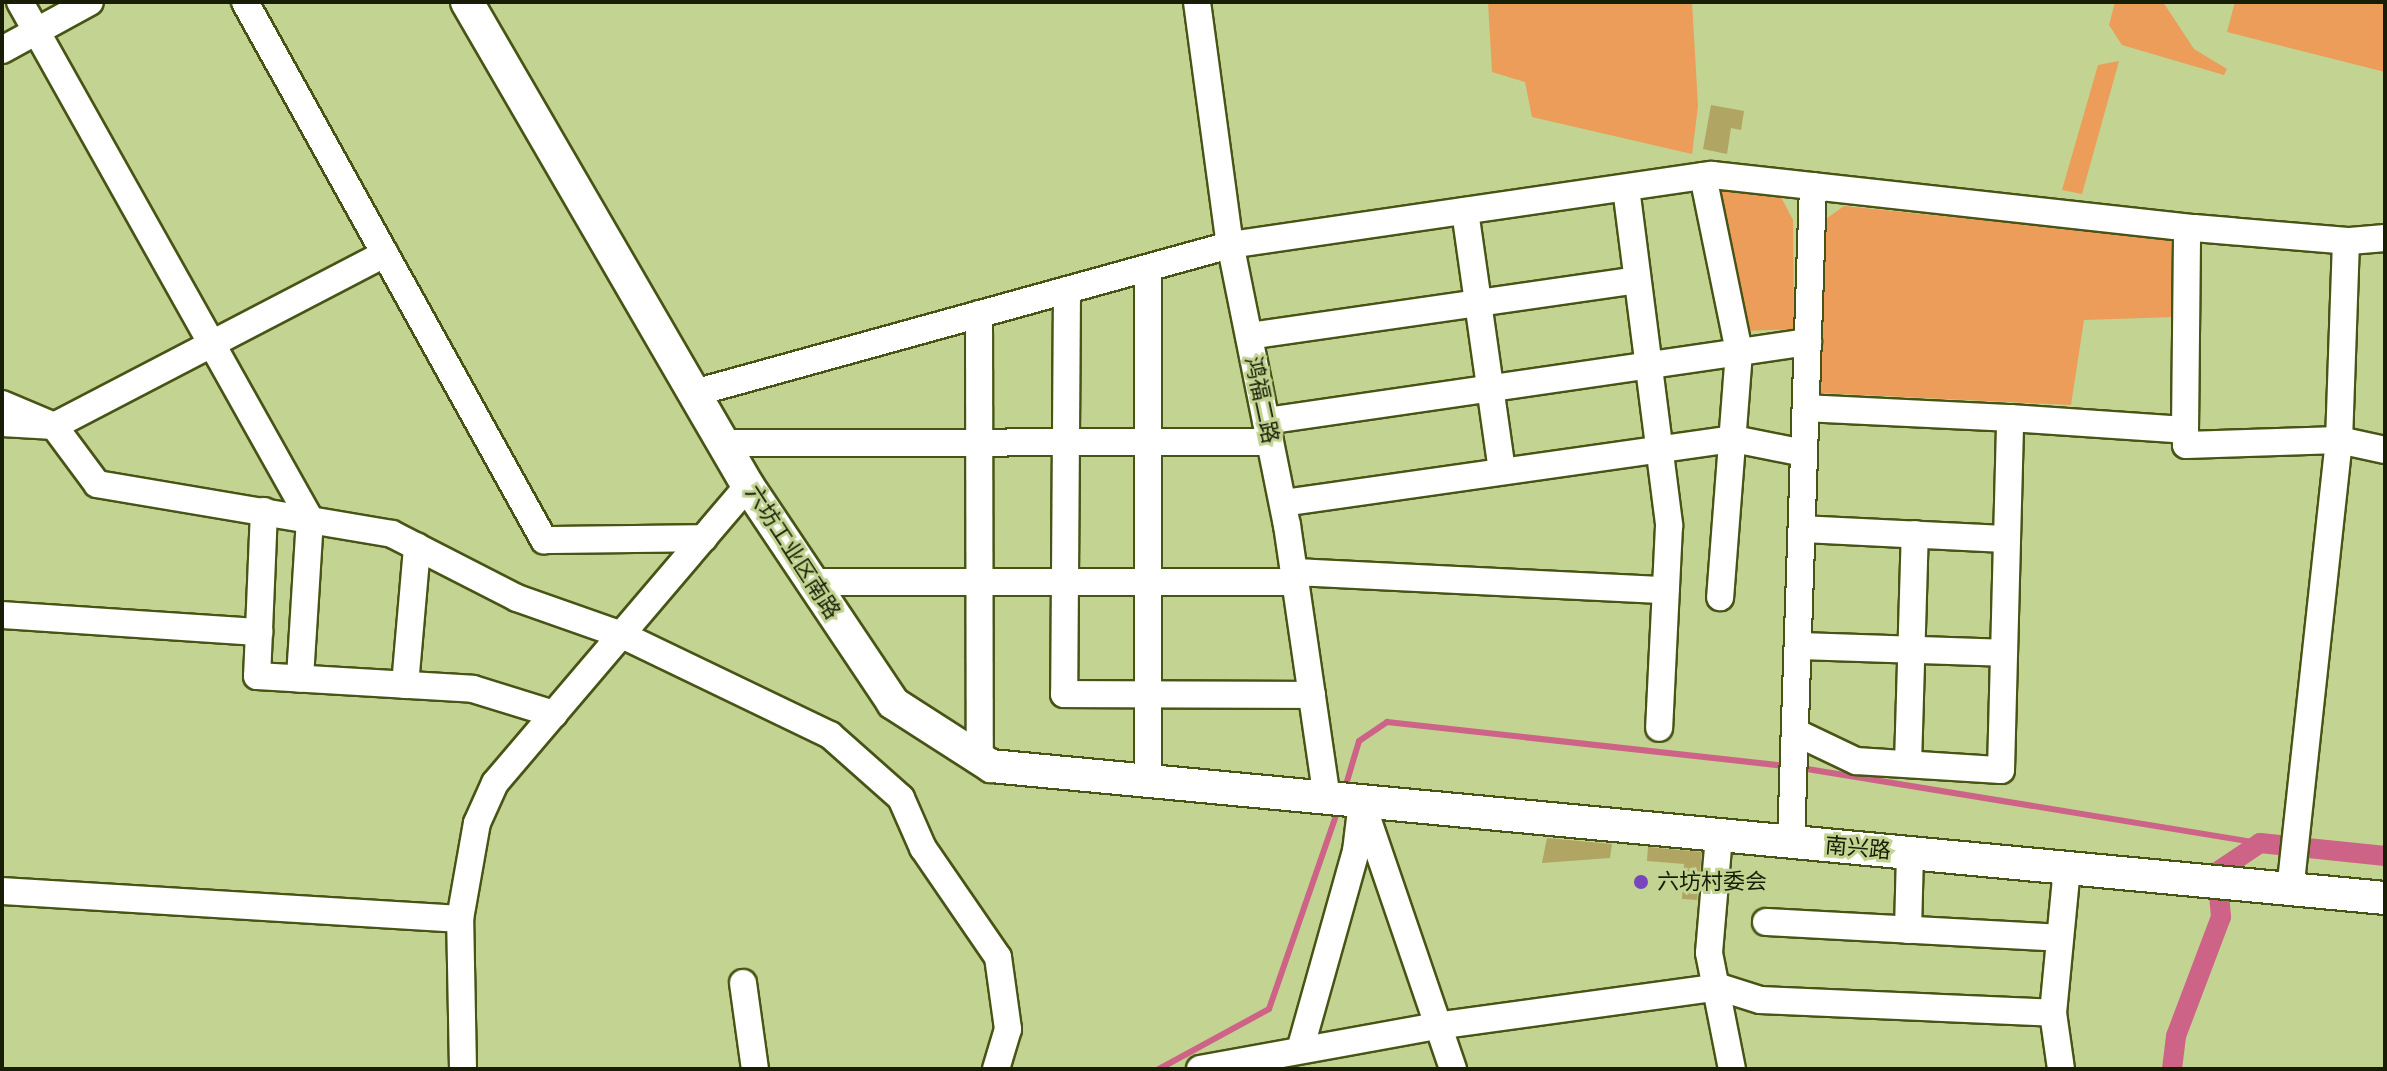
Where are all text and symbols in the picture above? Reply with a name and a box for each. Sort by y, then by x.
street label: 鸿福二路 [1240,354,1284,446]
street label: 六坊工业区南路 [740,480,846,624]
street label: 南兴路 [1824,832,1892,864]
place label: 六坊村委会 [1657,869,1767,895]
marker: 六坊村委会 [1632,873,1650,891]

